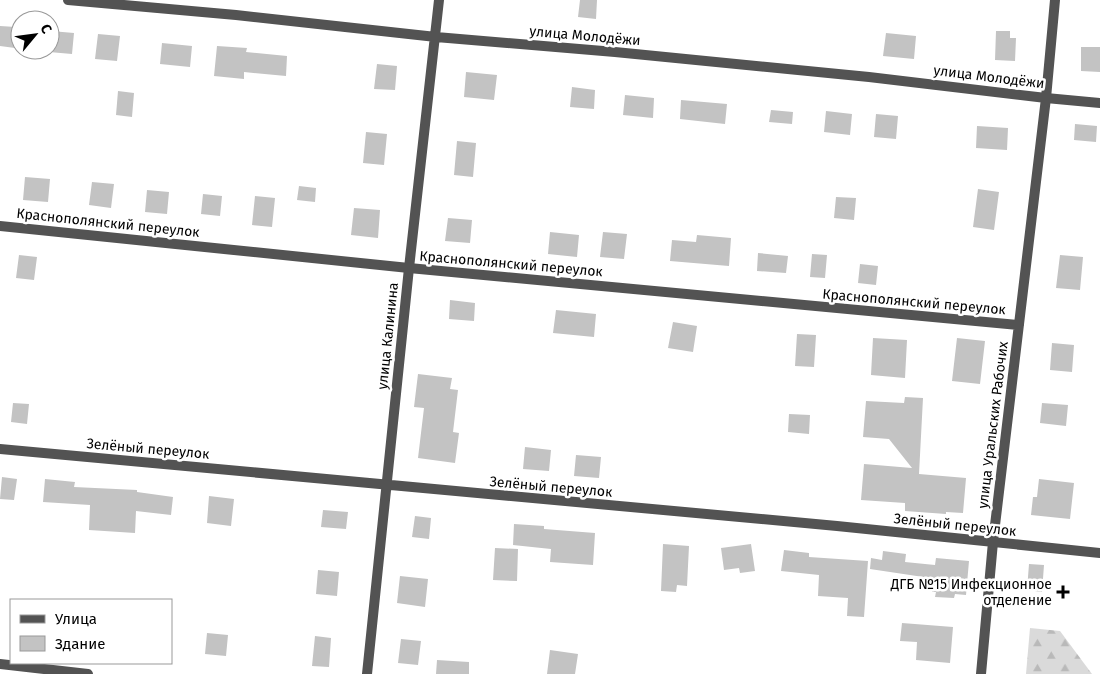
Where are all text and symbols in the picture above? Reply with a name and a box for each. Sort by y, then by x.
north arrow [10,10,60,60]
text: С [37,21,55,37]
street label: улица Молодёжи [529,23,641,49]
street label: улица Молодёжи [933,62,1045,92]
street label: Краснополянский переулок [16,205,201,241]
street label: Краснополянский переулок [419,248,604,281]
street label: улица Калинина [374,282,402,390]
street label: Краснополянский переулок [822,286,1007,319]
street label: улица Уральских Рабочих [974,340,1012,510]
street label: Зелёный переулок [86,435,211,463]
street label: Зелёный переулок [489,473,614,501]
street label: Зелёный переулок [893,510,1018,540]
place label: ДГБ №15 Инфекционное отделение [890,576,1052,609]
marker: ДГБ №15 Инфекционное отделение [1056,585,1070,599]
legend [10,599,172,664]
text: Улица [55,610,97,628]
text: Здание [55,635,105,653]

